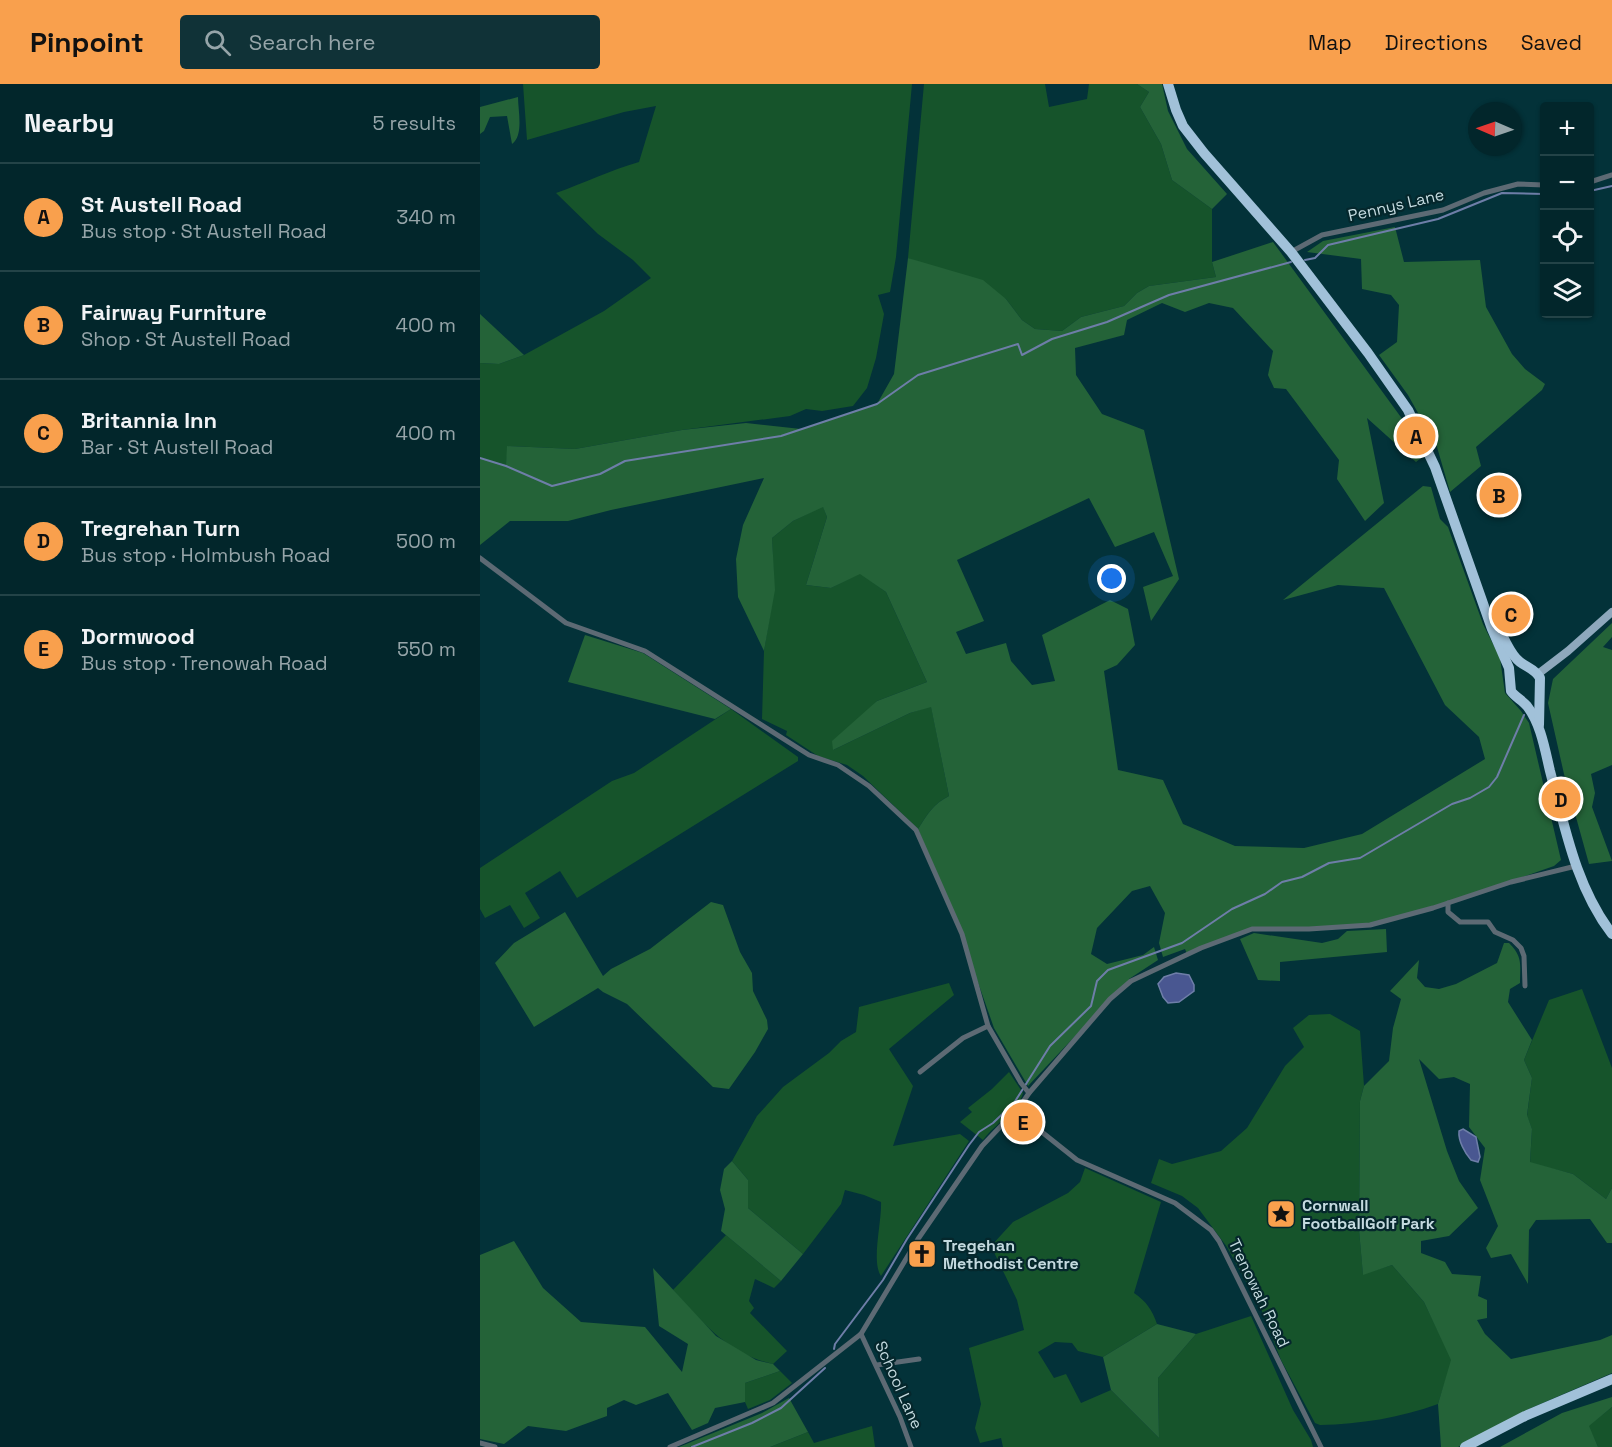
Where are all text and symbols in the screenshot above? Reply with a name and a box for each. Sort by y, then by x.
search box [180,15,600,69]
text: Pinpoint [30,24,144,60]
icon: search [201,26,234,59]
text: Search here [249,28,375,56]
text: Map [1308,29,1352,56]
text: Directions [1385,29,1488,56]
text: Saved [1521,29,1582,56]
north arrow [1468,102,1522,156]
map controls [1540,102,1594,318]
button: + [1540,102,1594,156]
text: Nearby [24,106,114,140]
text: 5 results [372,110,456,136]
button: − [1540,156,1594,210]
street label: Pennys Lane [1346,184,1446,226]
text: St Austell Road [81,190,242,218]
text: A [37,204,50,230]
text: 340 m [396,204,456,230]
button: locate [1540,210,1594,264]
text: Bus stop · St Austell Road [81,218,327,244]
button: layers [1540,264,1594,318]
text: Fairway Furniture [81,298,267,326]
text: B [37,312,50,338]
text: 400 m [396,312,456,338]
text: Shop · St Austell Road [81,326,291,352]
text: Britannia Inn [81,406,217,434]
pin: A [1396,414,1436,458]
text: C [37,420,50,446]
text: 400 m [396,420,456,446]
text: Bar · St Austell Road [81,434,273,460]
pin: B [1480,472,1518,518]
text: Tregrehan Turn [81,514,240,542]
text: D [37,528,50,554]
text: 500 m [396,528,456,554]
text: Bus stop · Holmbush Road [81,542,330,568]
your location [1097,564,1126,593]
pin: C [1492,592,1530,636]
text: Dormwood [81,622,195,650]
text: E [38,636,49,662]
text: 550 m [397,636,456,662]
text: Bus stop · Trenowah Road [81,650,328,676]
pin: D [1542,776,1580,822]
pin: E [1004,1100,1042,1144]
place label: Cornwall FootballGolf Park [1302,1195,1435,1234]
place icon: Cornwall FootballGolf Park [1265,1198,1297,1230]
place label: Tregehan Methodist Centre [943,1235,1079,1274]
street label: Trenowah Road [1224,1235,1294,1351]
church icon: Tregehan Methodist Centre [906,1238,938,1270]
street label: School Lane [870,1338,928,1432]

